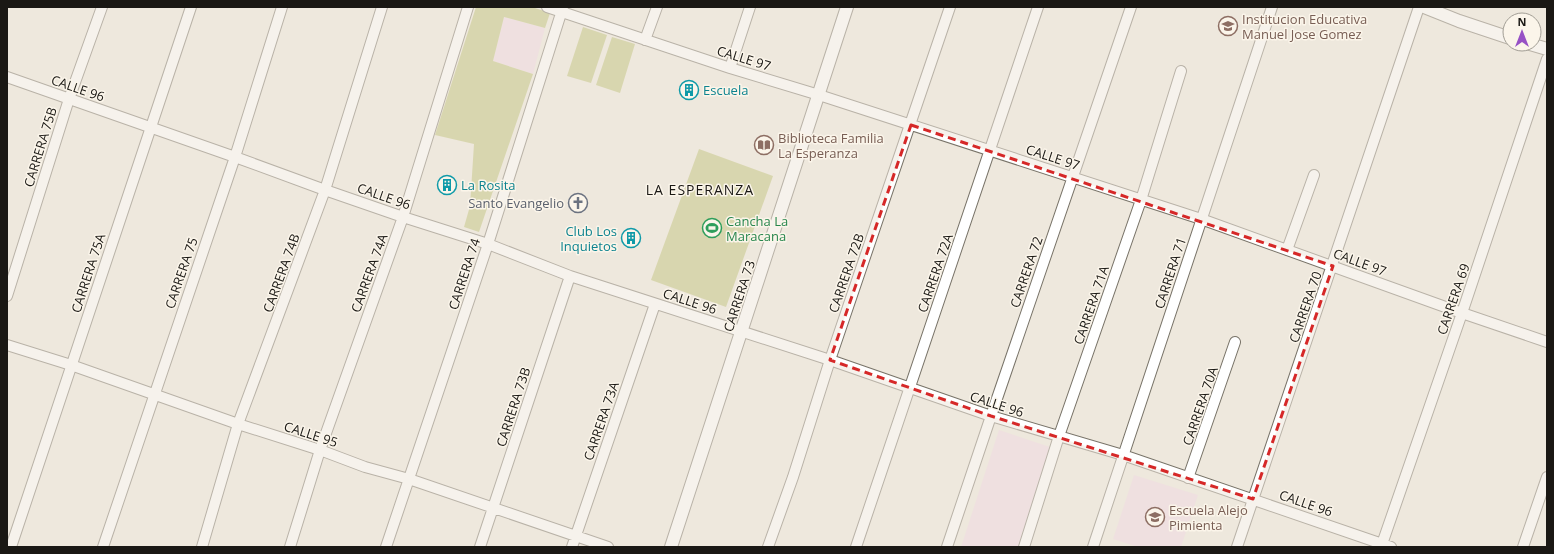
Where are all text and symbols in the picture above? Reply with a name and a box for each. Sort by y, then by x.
place label: Institucion Educativa Manuel Jose Gomez [1242,10,1367,43]
north arrow [1502,12,1542,52]
text: N [1518,14,1526,29]
school or university icon: Institucion Educativa Manuel Jose Gomez [1217,15,1239,37]
street label: CALLE 97 [715,41,773,75]
street label: CALLE 96 [49,70,107,106]
building icon: Escuela [678,79,700,101]
place label: Escuela [703,81,748,99]
street label: CARRERA 75B [19,105,61,189]
place label: Biblioteca Familia La Esperanza [778,129,884,162]
library icon: Biblioteca Familia La Esperanza [753,134,775,156]
street label: CALLE 97 [1024,140,1082,174]
building icon: La Rosita [436,174,458,196]
place label: La Rosita [461,176,516,194]
street label: CALLE 96 [355,178,413,214]
district label: LA ESPERANZA [646,180,754,199]
church icon: Santo Evangelio [567,192,589,214]
place label: Santo Evangelio [468,194,564,212]
place label: Cancha La Maracana [726,212,788,245]
sports icon: Cancha La Maracana [701,217,723,239]
place label: Club Los Inquietos [560,222,617,255]
building icon: Club Los Inquietos [620,227,642,249]
street label: CARRERA 75A [67,230,110,315]
street label: CARRERA 74A [346,230,392,315]
street label: CARRERA 72A [913,230,957,315]
street label: CARRERA 74B [258,231,304,315]
street label: CARRERA 72B [824,231,868,315]
street label: CARRERA 72 [1005,234,1047,310]
street label: CARRERA 75 [160,235,202,311]
street label: CARRERA 74 [444,235,484,312]
street label: CARRERA 71 [1150,235,1190,311]
street label: CALLE 97 [1331,244,1389,280]
street label: CARRERA 73 [719,258,759,334]
street label: CARRERA 69 [1432,261,1474,337]
street label: CARRERA 71A [1069,262,1113,347]
street label: CARRERA 70 [1284,269,1326,345]
street label: CALLE 96 [661,284,719,318]
street label: CARRERA 70A [1178,363,1222,448]
street label: CARRERA 73B [492,365,534,449]
street label: CARRERA 73A [579,378,623,463]
street label: CALLE 96 [968,387,1026,421]
street label: CALLE 95 [282,417,340,451]
street label: CALLE 96 [1277,485,1335,521]
place label: Escuela Alejo Pimienta [1169,501,1248,534]
school or university icon: Escuela Alejo Pimienta [1144,506,1166,528]

